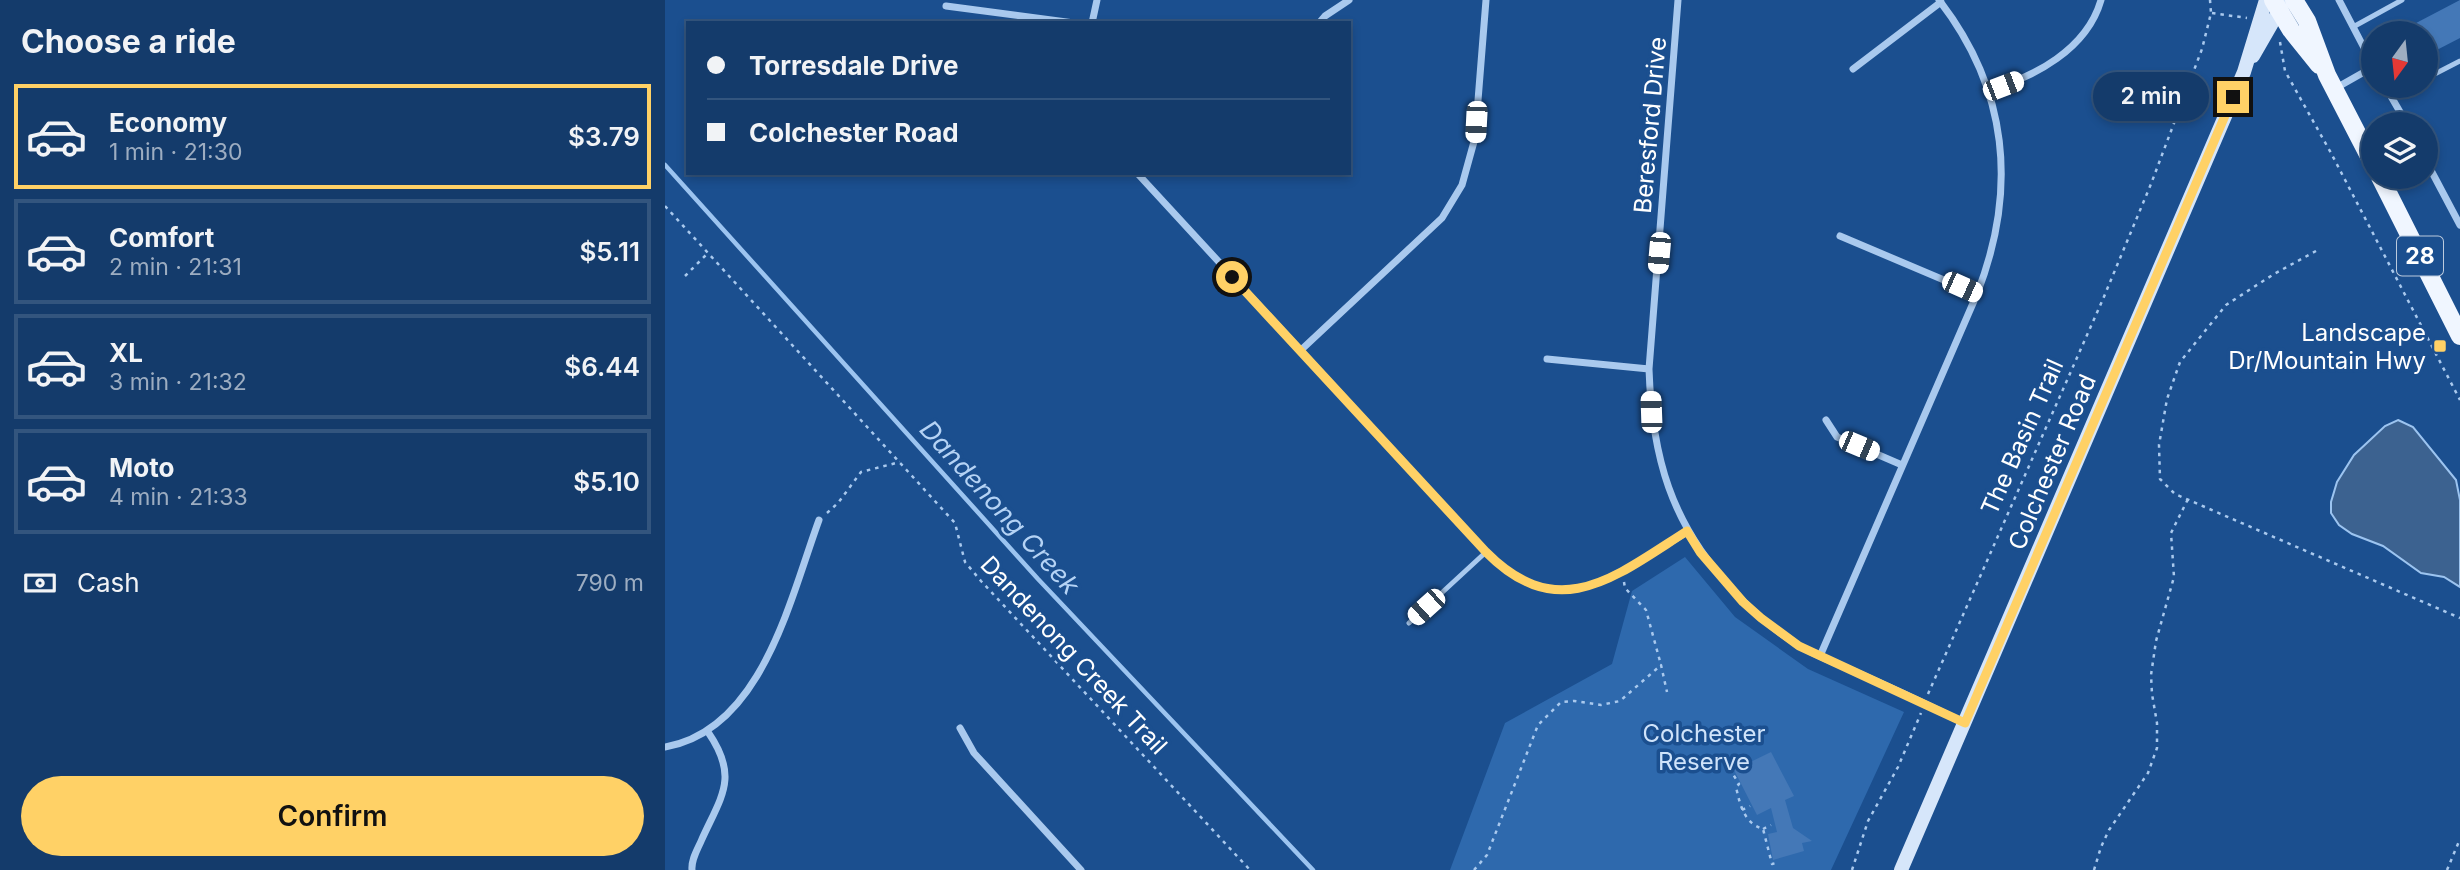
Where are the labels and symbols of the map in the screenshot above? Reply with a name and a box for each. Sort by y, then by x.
north arrow [2361,21,2438,98]
street label: Beresford Drive [1628,35,1672,215]
car [1980,69,2027,103]
callout: 2 min [2093,72,2209,122]
route end [2217,81,2249,113]
car [1465,100,1488,144]
car [1647,231,1672,275]
road number: 28 [2397,236,2443,276]
route start [1216,261,1248,293]
car [1939,269,1986,305]
place label: Landscape Dr/Mountain Hwy [2228,318,2426,375]
marker: Landscape Dr/Mountain Hwy [2432,338,2448,354]
street label: The Basin Trail [1975,355,2069,519]
street label: Colchester Road [2002,370,2102,554]
car [1640,391,1663,433]
water label: Dandenong Creek [914,414,1087,601]
car [1836,428,1883,464]
street label: Dandenong Creek Trail [975,550,1173,760]
car [1404,585,1449,629]
park label: Colchester Reserve [1643,719,1765,776]

